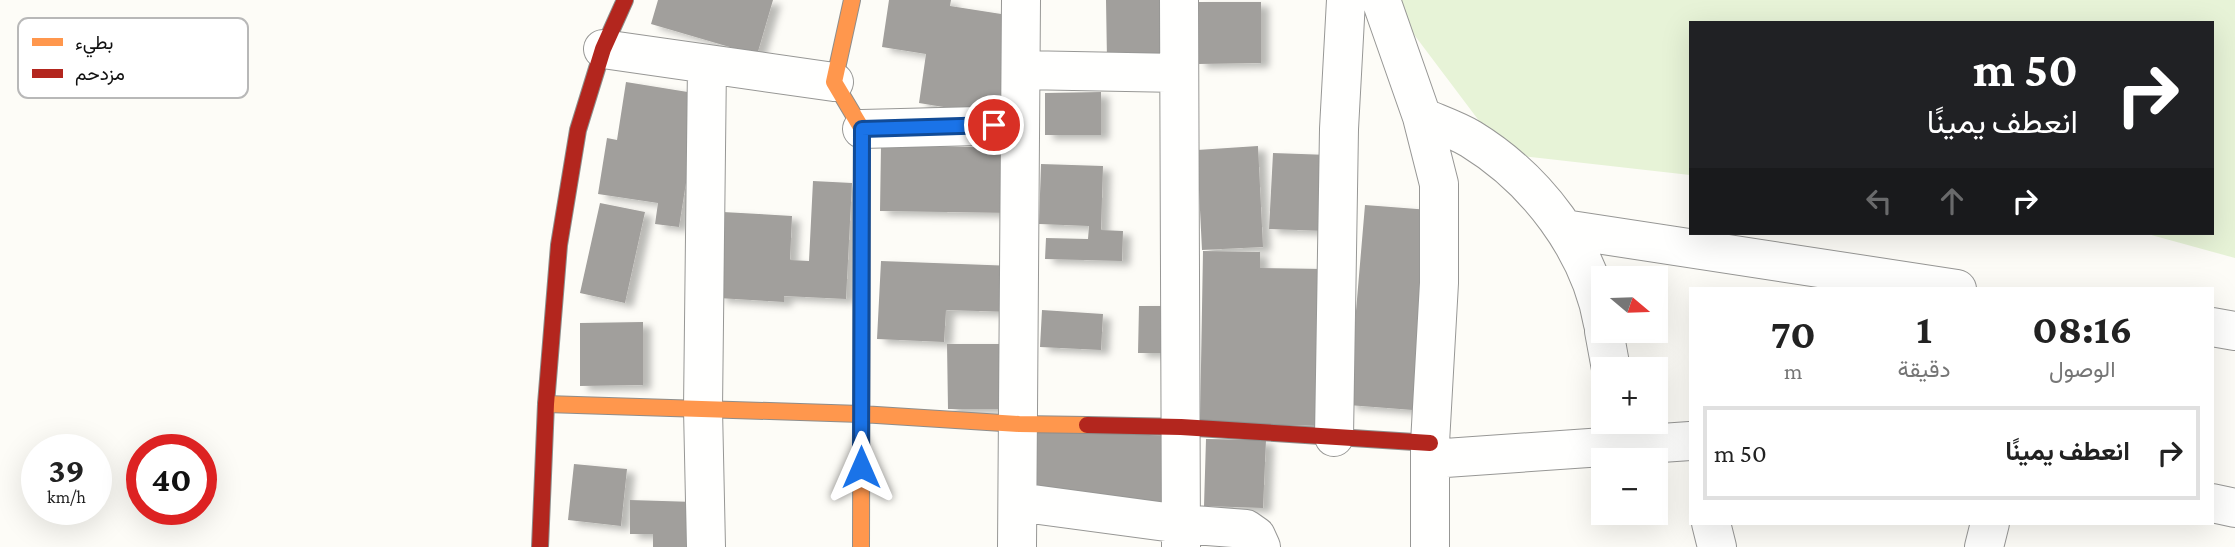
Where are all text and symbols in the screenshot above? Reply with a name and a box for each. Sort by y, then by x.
legend [18,18,248,98]
text: بطيء [75,32,113,58]
text: 50 m [1973,42,2078,97]
icon: right [2102,49,2193,140]
text: مزدحم [75,63,125,86]
pin [964,95,1024,155]
text: انعطف يمينًا [1927,104,2078,140]
icon: arrive [975,106,1013,144]
icon: left [1860,182,1898,220]
icon: ahead [1933,182,1971,220]
icon: right [2006,182,2044,220]
north arrow [1591,266,1668,343]
map controls [1591,266,1668,525]
text: 1 [1916,305,1932,352]
text: 08:16 [2032,305,2132,352]
text: 70 [1771,310,1816,357]
text: دقيقة [1897,356,1951,382]
text: الوصول [2049,356,2115,382]
button: + [1591,357,1668,434]
text: m [1784,358,1802,384]
position arrow [824,430,898,504]
speed limit sign: 40 [126,434,217,525]
icon: right [2151,434,2189,472]
text: انعطف يمينًا [2005,437,2130,466]
text: 50 m [1714,439,1767,468]
button: − [1591,448,1668,525]
text: 39 [48,451,85,490]
text: km/h [47,487,86,507]

